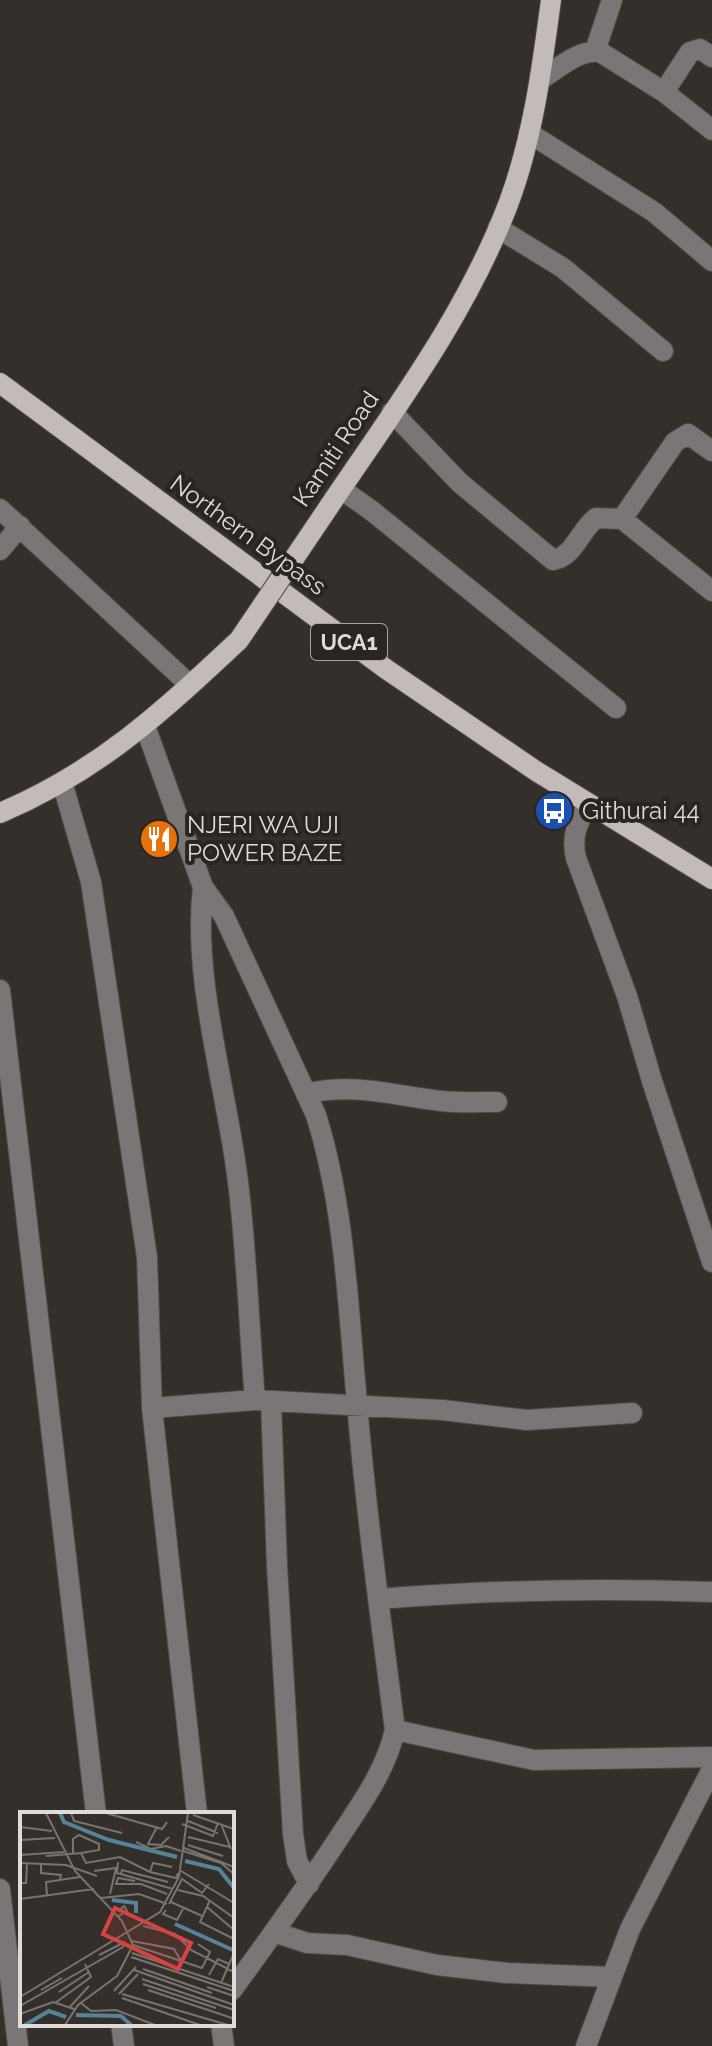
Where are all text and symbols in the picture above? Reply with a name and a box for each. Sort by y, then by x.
street label: Kamiti Road [286,386,385,512]
street label: Northern Bypass [165,468,332,601]
road number: UCA1 [311,624,387,660]
bus stop icon: Githurai 44 [533,790,575,832]
place label: Githurai 44 [582,796,700,825]
place label: NJERI WA UJI POWER BAZE [187,810,342,867]
restaurant icon: NJERI WA UJI POWER BAZE [138,818,180,860]
inset map [20,1812,234,2026]

